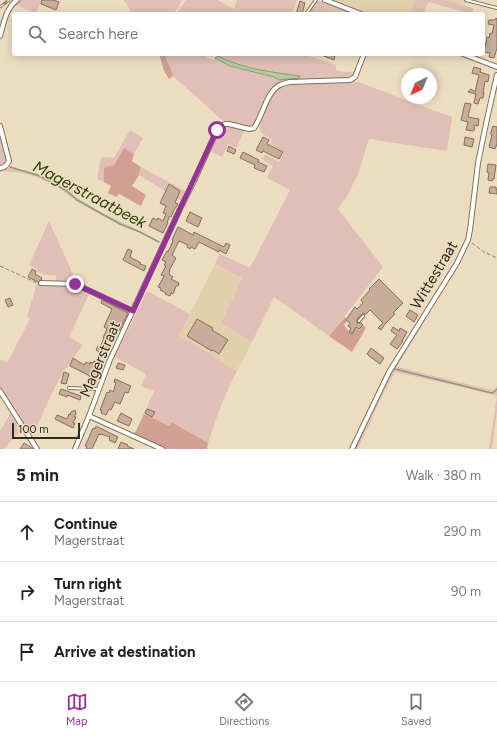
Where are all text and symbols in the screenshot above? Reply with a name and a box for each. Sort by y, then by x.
search box [12,12,485,56]
icon: search [26,23,48,45]
text: Search here [58,25,138,43]
north arrow [401,68,437,104]
route start [208,121,226,139]
water label: Magerstraatbeek [30,157,151,233]
street label: Wittestraat [407,237,461,312]
route end [66,275,84,293]
street label: Magerstraat [76,318,124,400]
scale bar [12,421,80,440]
text: 100 m [18,423,49,436]
text: 5 min [16,465,59,485]
text: Walk · 380 m [406,468,481,483]
text: Continue [54,515,117,533]
icon: ahead [16,521,38,543]
text: 290 m [444,524,481,539]
text: Magerstraat [54,533,124,548]
text: Turn right [54,575,122,593]
icon: right [16,581,38,603]
text: 90 m [451,584,481,599]
text: Magerstraat [54,593,124,608]
icon: arrive [16,641,38,663]
text: Arrive at destination [54,643,195,661]
tab: Map [66,691,88,728]
tab: Directions [219,691,269,728]
tab: Saved [401,691,431,728]

